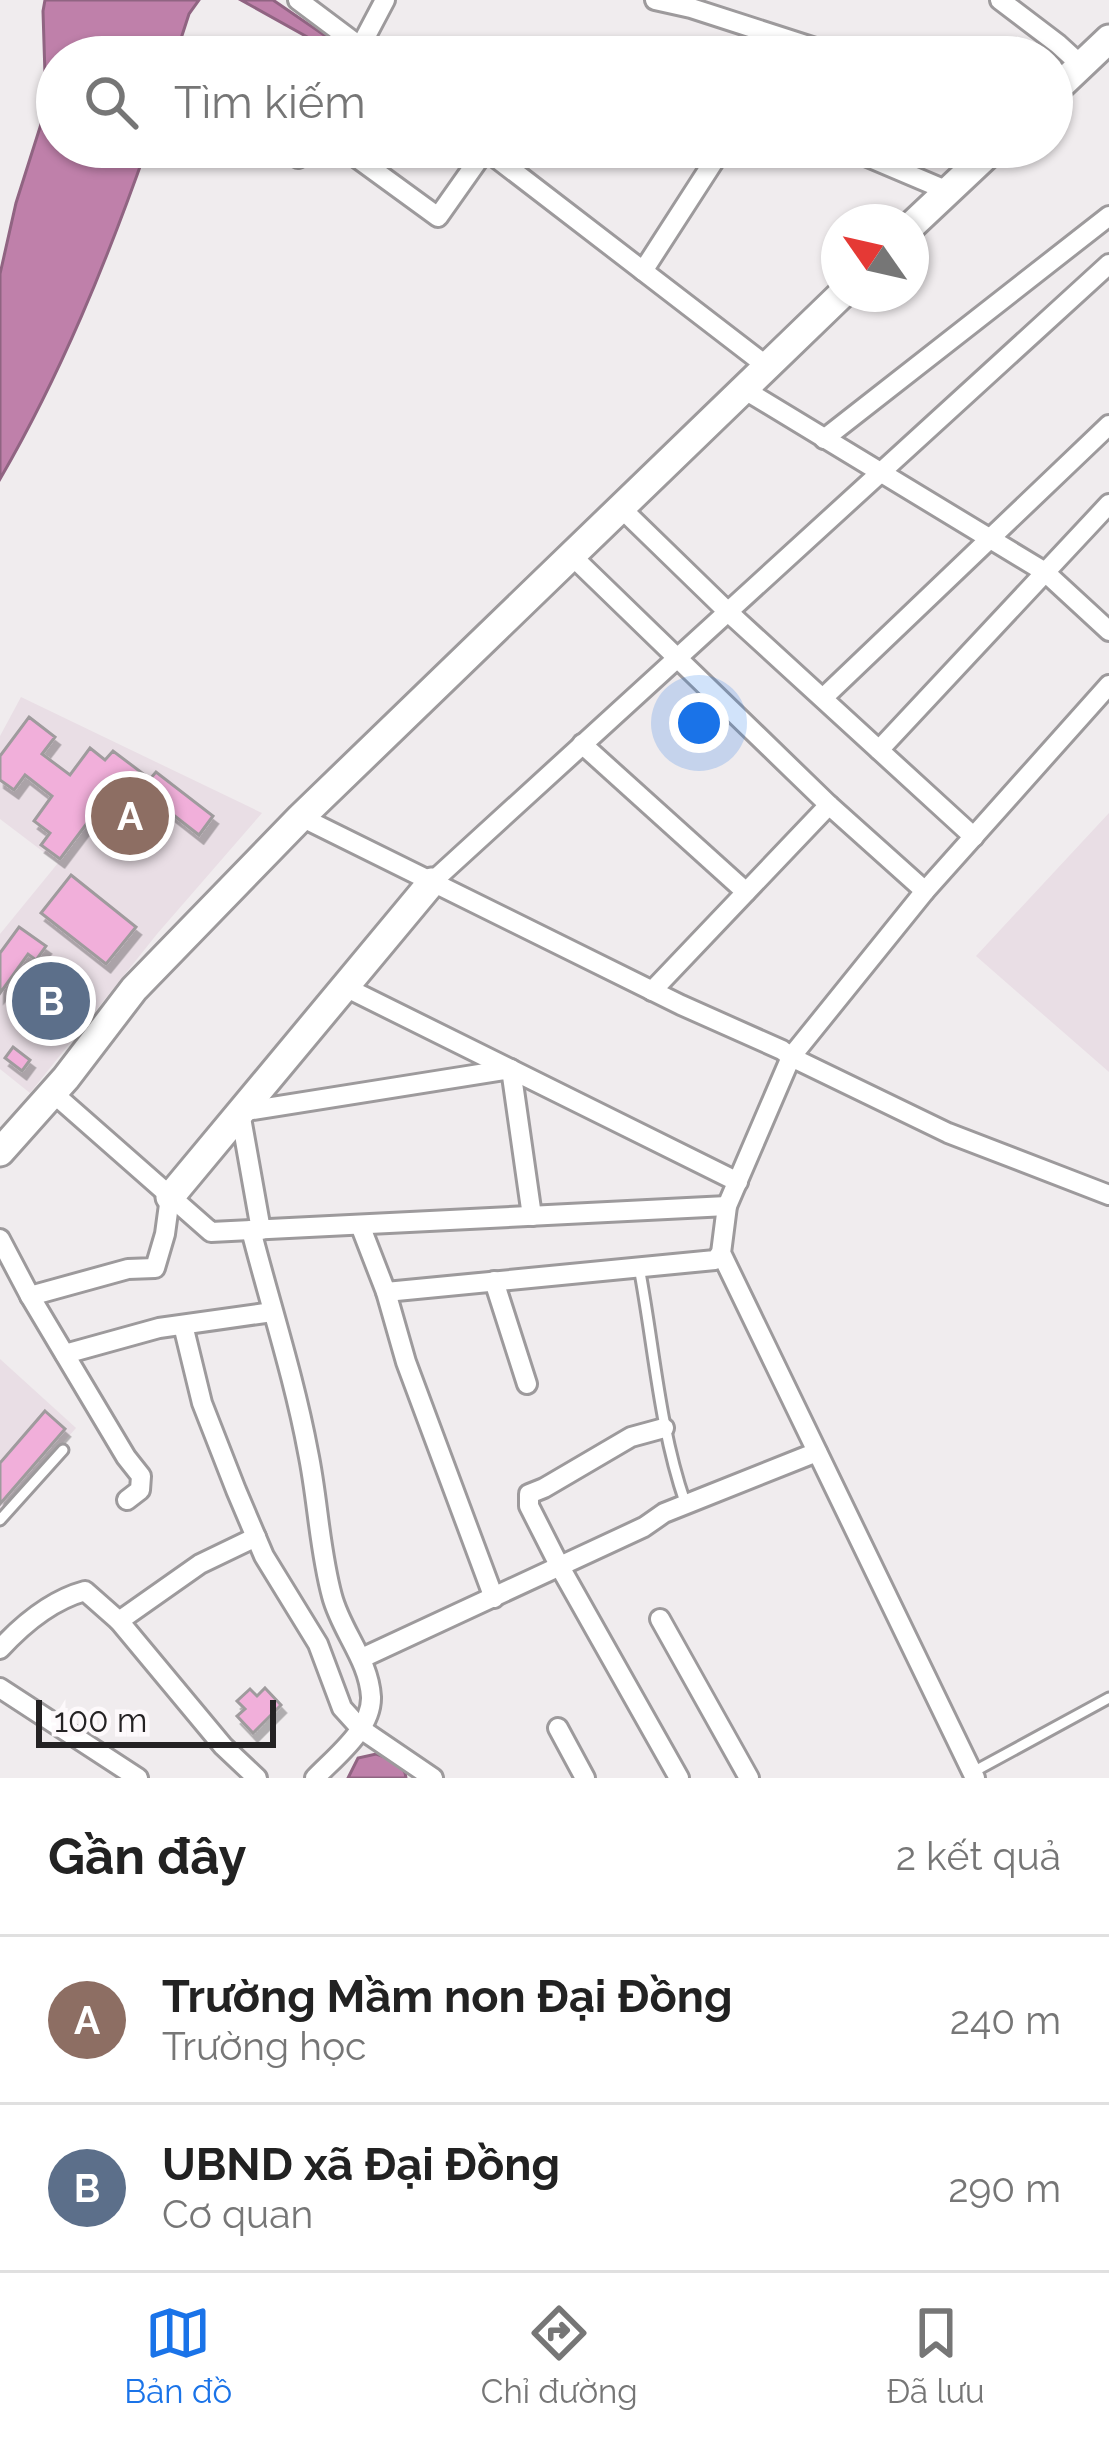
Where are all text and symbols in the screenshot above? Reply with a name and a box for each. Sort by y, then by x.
search box [36,36,1073,168]
icon: search [78,69,144,135]
text: Tìm kiếm [174,76,366,129]
north arrow [821,204,929,312]
your location [669,693,729,753]
pin: A [91,771,169,861]
pin: B [12,956,90,1046]
scale bar [36,1694,276,1747]
text: 100 m [54,1701,147,1740]
text: Gần đây [48,1826,247,1886]
text: 2 kết quả [896,1833,1061,1879]
text: Trường Mầm non Đại Đồng [162,1970,732,2023]
text: A [74,1997,100,2043]
text: 240 m [950,1997,1061,2043]
text: Trường học [162,2023,367,2069]
text: UBND xã Đại Đồng [162,2138,560,2191]
text: B [74,2165,100,2211]
text: 290 m [948,2165,1061,2211]
text: Cơ quan [162,2191,313,2237]
tab: Bản đồ [124,2300,232,2411]
tab: Chỉ đường [481,2300,638,2411]
tab: Đã lưu [886,2300,985,2411]

